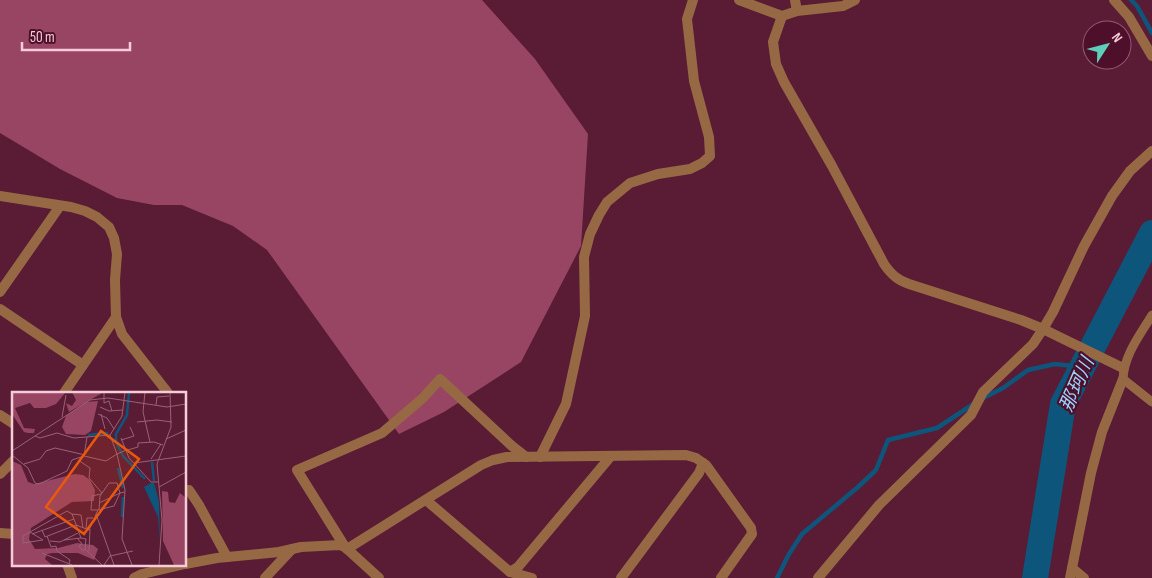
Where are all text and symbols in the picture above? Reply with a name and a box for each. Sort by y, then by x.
scale bar [22,20,130,52]
north arrow [1082,20,1132,70]
text: 50 m [30,28,55,47]
text: N [1108,30,1126,46]
water label: 那珂川 [1055,352,1100,415]
inset map [12,392,186,566]

